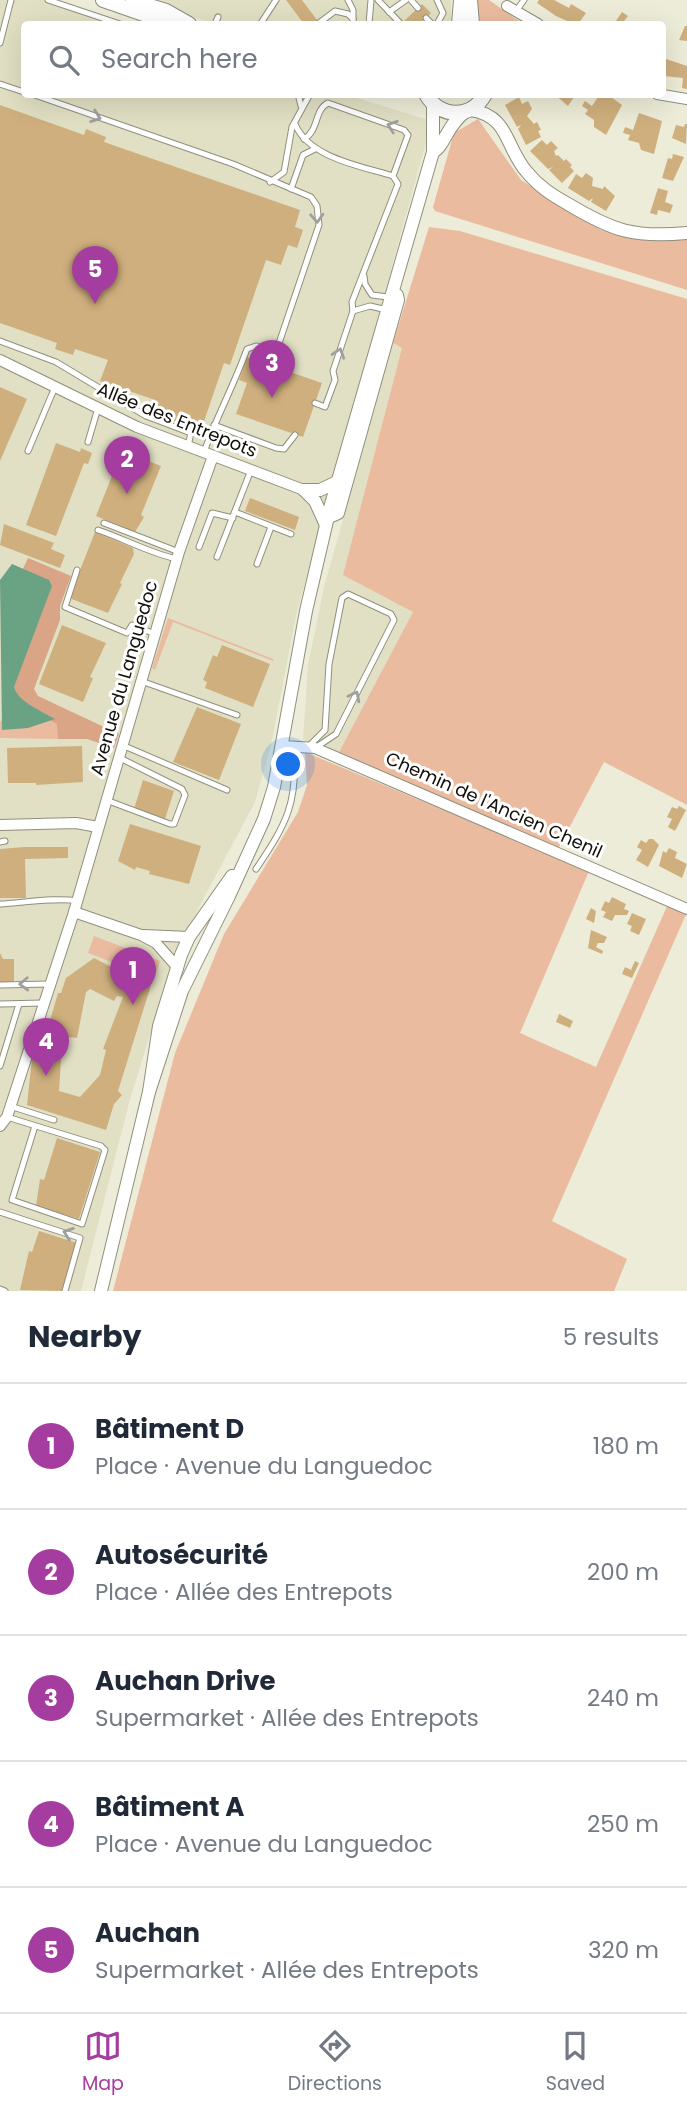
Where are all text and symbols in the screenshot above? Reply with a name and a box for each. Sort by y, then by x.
search box [21,21,666,98]
icon: search [45,41,83,79]
text: Search here [101,41,258,77]
one-way arrow [90,109,102,123]
one-way arrow [386,120,398,134]
one-way arrow [310,212,325,223]
pin: 5 [72,246,118,304]
pin: 3 [249,340,295,398]
one-way arrow [331,347,345,360]
street label: Allée des Entrepots [93,376,261,463]
pin: 2 [104,436,150,494]
street label: Avenue du Languedoc [84,577,163,778]
one-way arrow [347,691,361,703]
street label: Chemin de l'Ancien Chenil [382,745,607,864]
your location [271,747,305,781]
pin: 1 [110,947,156,1005]
one-way arrow [19,977,30,992]
pin: 4 [23,1018,69,1076]
one-way arrow [63,1227,75,1241]
text: Nearby [28,1315,142,1358]
text: 5 results [563,1321,659,1353]
text: Bâtiment D [95,1411,244,1447]
text: 1 [47,1430,55,1462]
text: 180 m [593,1430,659,1462]
text: Place · Avenue du Languedoc [95,1450,433,1482]
text: Autosécurité [95,1537,268,1573]
text: 2 [44,1556,58,1588]
text: 200 m [587,1556,659,1588]
text: Place · Allée des Entrepots [95,1576,393,1608]
text: Auchan Drive [95,1663,276,1699]
text: 3 [44,1682,58,1714]
text: 240 m [587,1682,659,1714]
text: Supermarket · Allée des Entrepots [95,1702,479,1734]
text: Bâtiment A [95,1789,244,1825]
text: 4 [43,1808,59,1840]
text: 250 m [587,1808,659,1840]
text: Place · Avenue du Languedoc [95,1828,433,1860]
text: Auchan [95,1915,200,1951]
text: 5 [44,1934,58,1966]
text: 320 m [588,1934,659,1966]
text: Supermarket · Allée des Entrepots [95,1954,479,1986]
tab: Map [82,2027,124,2098]
tab: Directions [288,2027,382,2098]
tab: Saved [546,2027,605,2098]

